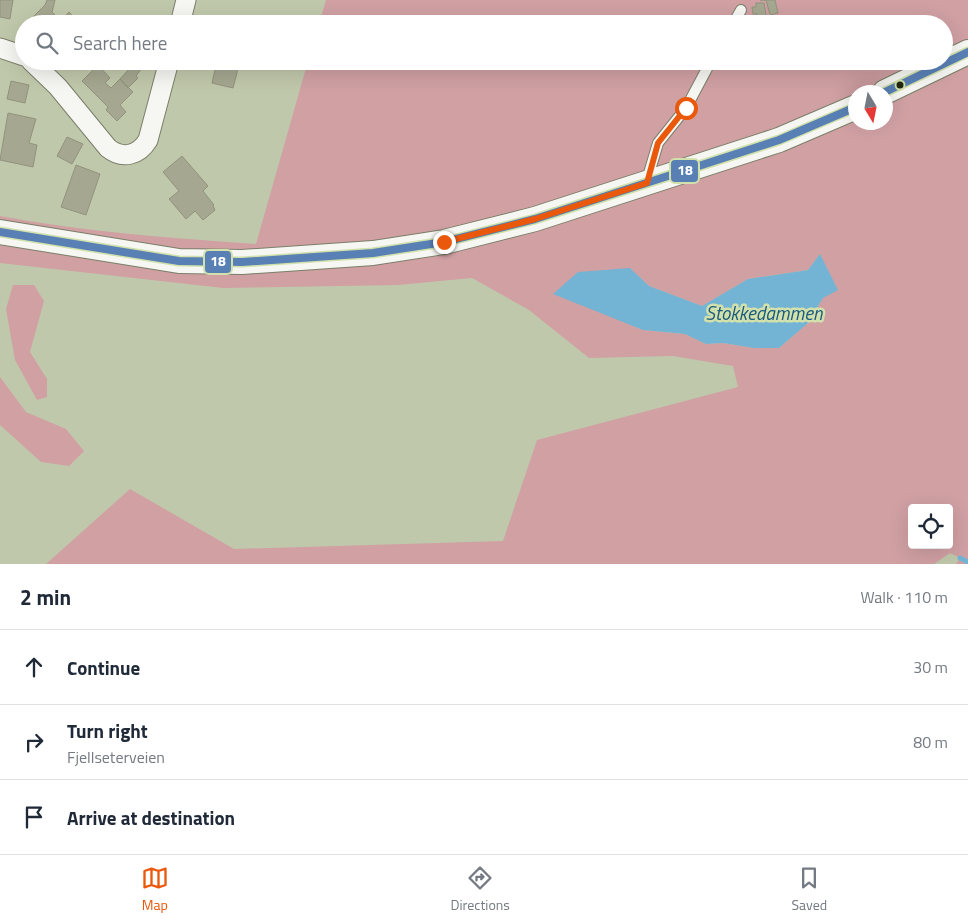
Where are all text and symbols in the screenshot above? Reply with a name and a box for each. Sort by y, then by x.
search box [15,15,953,70]
text: Search here [73,28,167,57]
icon: search [33,29,61,57]
unlabelled marker [895,80,905,90]
north arrow [848,85,893,130]
route start [675,97,698,120]
line badge: 18 [670,159,699,183]
text: 18 [677,159,693,180]
route end [433,231,456,254]
line badge: 18 [204,250,232,274]
text: 18 [210,250,226,271]
water label: Stokkedammen [706,298,823,327]
map controls [908,504,953,549]
button: locate [908,504,953,549]
text: 2 min [20,581,71,613]
text: Walk · 110 m [860,585,948,609]
icon: ahead [20,653,48,681]
text: Continue [67,653,140,682]
text: 30 m [913,655,948,679]
text: Turn right [67,716,148,745]
icon: right [20,728,48,756]
text: 80 m [913,730,948,754]
text: Fjellseterveien [67,745,165,769]
icon: arrive [20,803,48,831]
text: Arrive at destination [67,803,235,832]
tab: Map [141,864,169,915]
tab: Directions [450,864,510,915]
tab: Saved [792,864,827,915]

